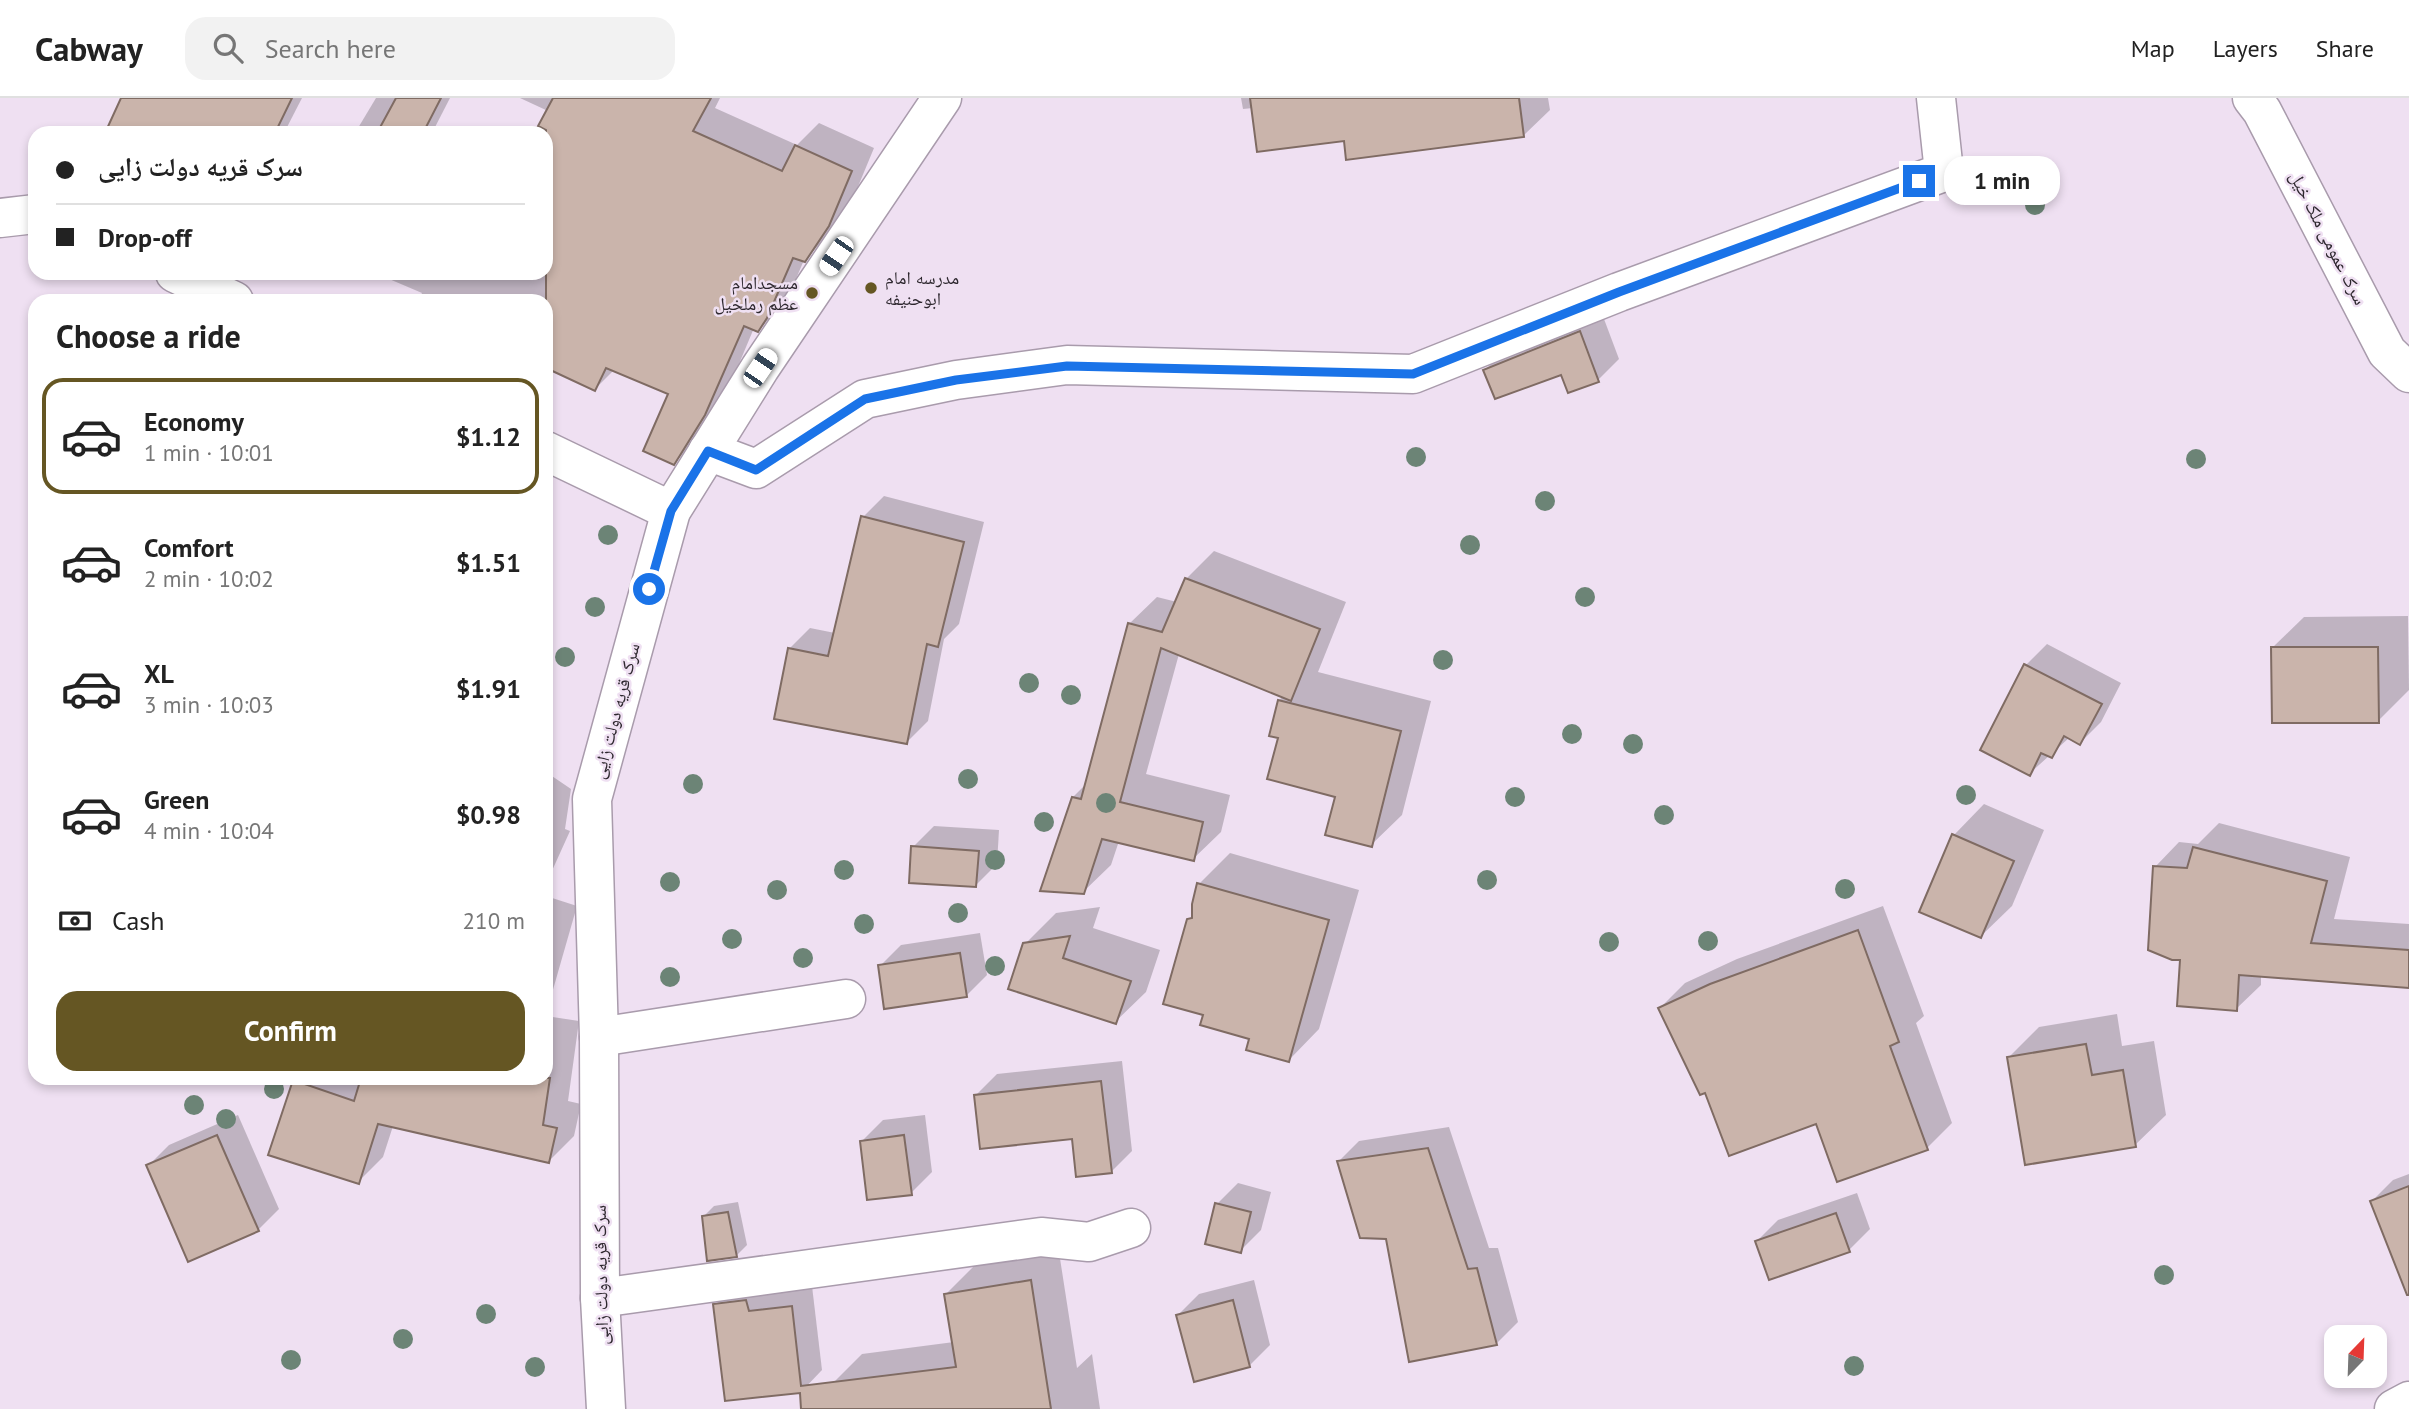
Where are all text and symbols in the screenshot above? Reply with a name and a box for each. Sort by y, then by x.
search box [185,17,675,80]
text: Cabway [35,27,143,70]
icon: search [209,29,247,67]
text: Search here [265,32,396,65]
text: Map [2131,33,2175,64]
text: Layers [2213,33,2278,64]
text: Share [2316,33,2374,64]
text: سرک قریه دولت زایی [98,150,303,183]
callout: 1 min [1944,156,2059,206]
route end [1903,165,1935,197]
text: 1 min [1974,166,2030,195]
street label: سرک عمومی ملک خیل [2285,167,2372,309]
text: Drop-off [98,221,192,254]
car [816,233,857,279]
place label: مدرسه امام ابوحنیفه [885,266,959,310]
place label: مسجدامام عظم رملخیل [715,271,798,316]
marker: مدرسه امام ابوحنیفه [863,280,879,296]
marker: مسجدامام عظم رملخیل [804,285,820,301]
text: Choose a ride [56,315,241,357]
car [740,345,781,391]
icon: car [60,405,123,468]
text: Economy [144,405,244,438]
text: $1.12 [456,420,521,453]
text: 1 min · 10:01 [144,438,274,467]
icon: car [60,531,123,594]
text: Comfort [144,531,234,564]
text: $1.51 [456,546,521,579]
text: 2 min · 10:02 [144,564,274,593]
route start [633,573,665,605]
street label: سرک قریه دولت زایی [586,640,645,781]
icon: car [60,657,123,720]
text: XL [144,657,174,690]
text: $1.91 [456,672,521,705]
text: 3 min · 10:03 [144,690,274,719]
icon: car [60,783,123,846]
text: Green [144,783,209,816]
text: $0.98 [456,798,521,831]
text: 4 min · 10:04 [144,816,274,845]
icon: cash [56,902,94,940]
text: Cash [112,904,164,937]
text: 210 m [463,906,525,935]
button: Confirm [56,991,525,1071]
street label: سرک قریه دولت زایی [588,1205,613,1345]
north arrow [2324,1325,2387,1388]
map controls [2324,1325,2387,1388]

